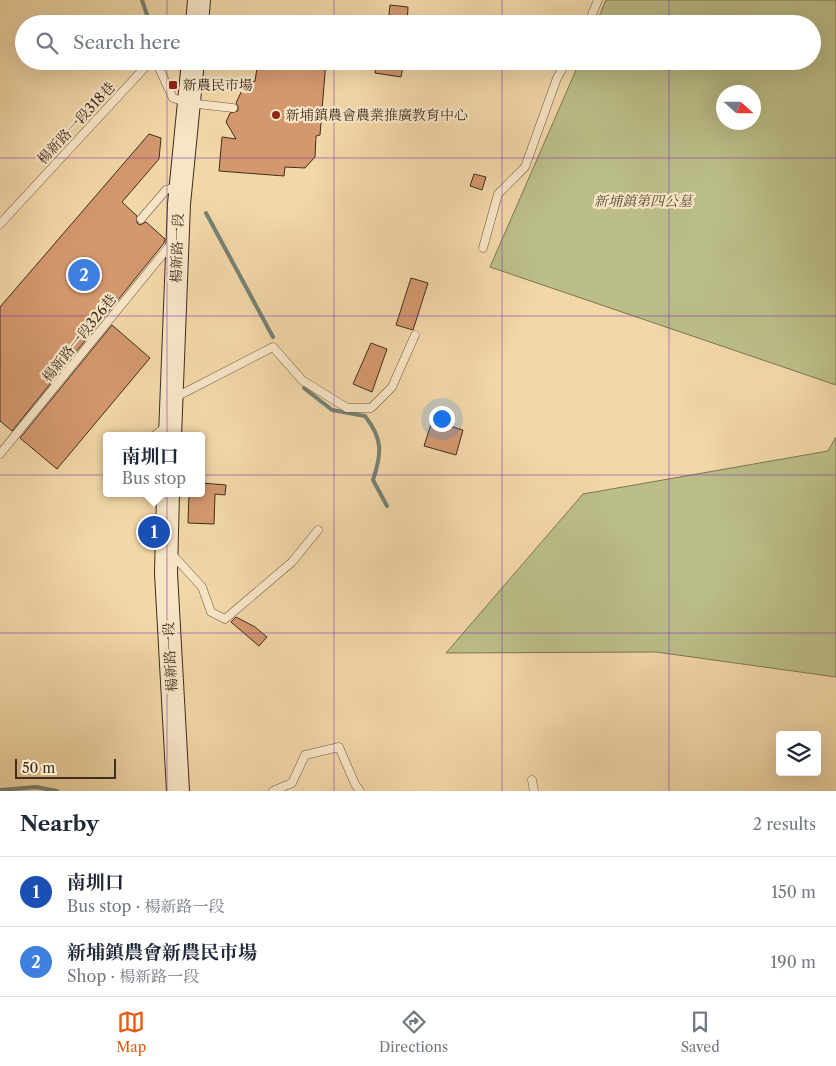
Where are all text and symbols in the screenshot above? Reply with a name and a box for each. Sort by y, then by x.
search box [15,15,821,70]
icon: search [33,29,61,57]
text: Search here [73,31,181,54]
place label: 新農民市場 [183,76,253,94]
street label: 楊新路一段318巷 [33,78,119,168]
marker: 新農民市場 [167,79,179,91]
north arrow [716,85,761,130]
place label: 新埔鎮農會農業推廣教育中心 [286,106,468,124]
marker: 新埔鎮農會農業推廣教育中心 [270,109,282,121]
park label: 新埔鎮第四公墓 [594,192,694,210]
street label: 楊新路一段 [167,213,187,283]
pin: 2 [68,256,100,294]
street label: 楊新路一段326巷 [38,290,120,386]
your location [429,406,455,432]
popup [103,432,205,497]
text: 南圳口 [122,445,179,468]
text: Bus stop [122,468,186,488]
pin: 1 [138,513,170,551]
street label: 楊新路一段 [159,622,181,692]
map controls [776,731,821,776]
button: layers [776,731,821,776]
scale bar [15,756,116,779]
text: 50 m [22,759,55,777]
text: Nearby [20,811,99,836]
text: 2 results [753,814,816,834]
text: 南圳口 [67,871,124,894]
text: 1 [32,882,40,902]
text: 150 m [771,882,816,902]
text: Bus stop · 楊新路一段 [67,896,225,916]
text: 新埔鎮農會新農民市場 [67,941,257,964]
text: 2 [31,952,41,972]
text: 190 m [771,952,816,972]
text: Shop · 楊新路一段 [67,966,199,986]
tab: Map [116,1008,146,1056]
tab: Directions [379,1008,448,1056]
tab: Saved [681,1008,720,1056]

